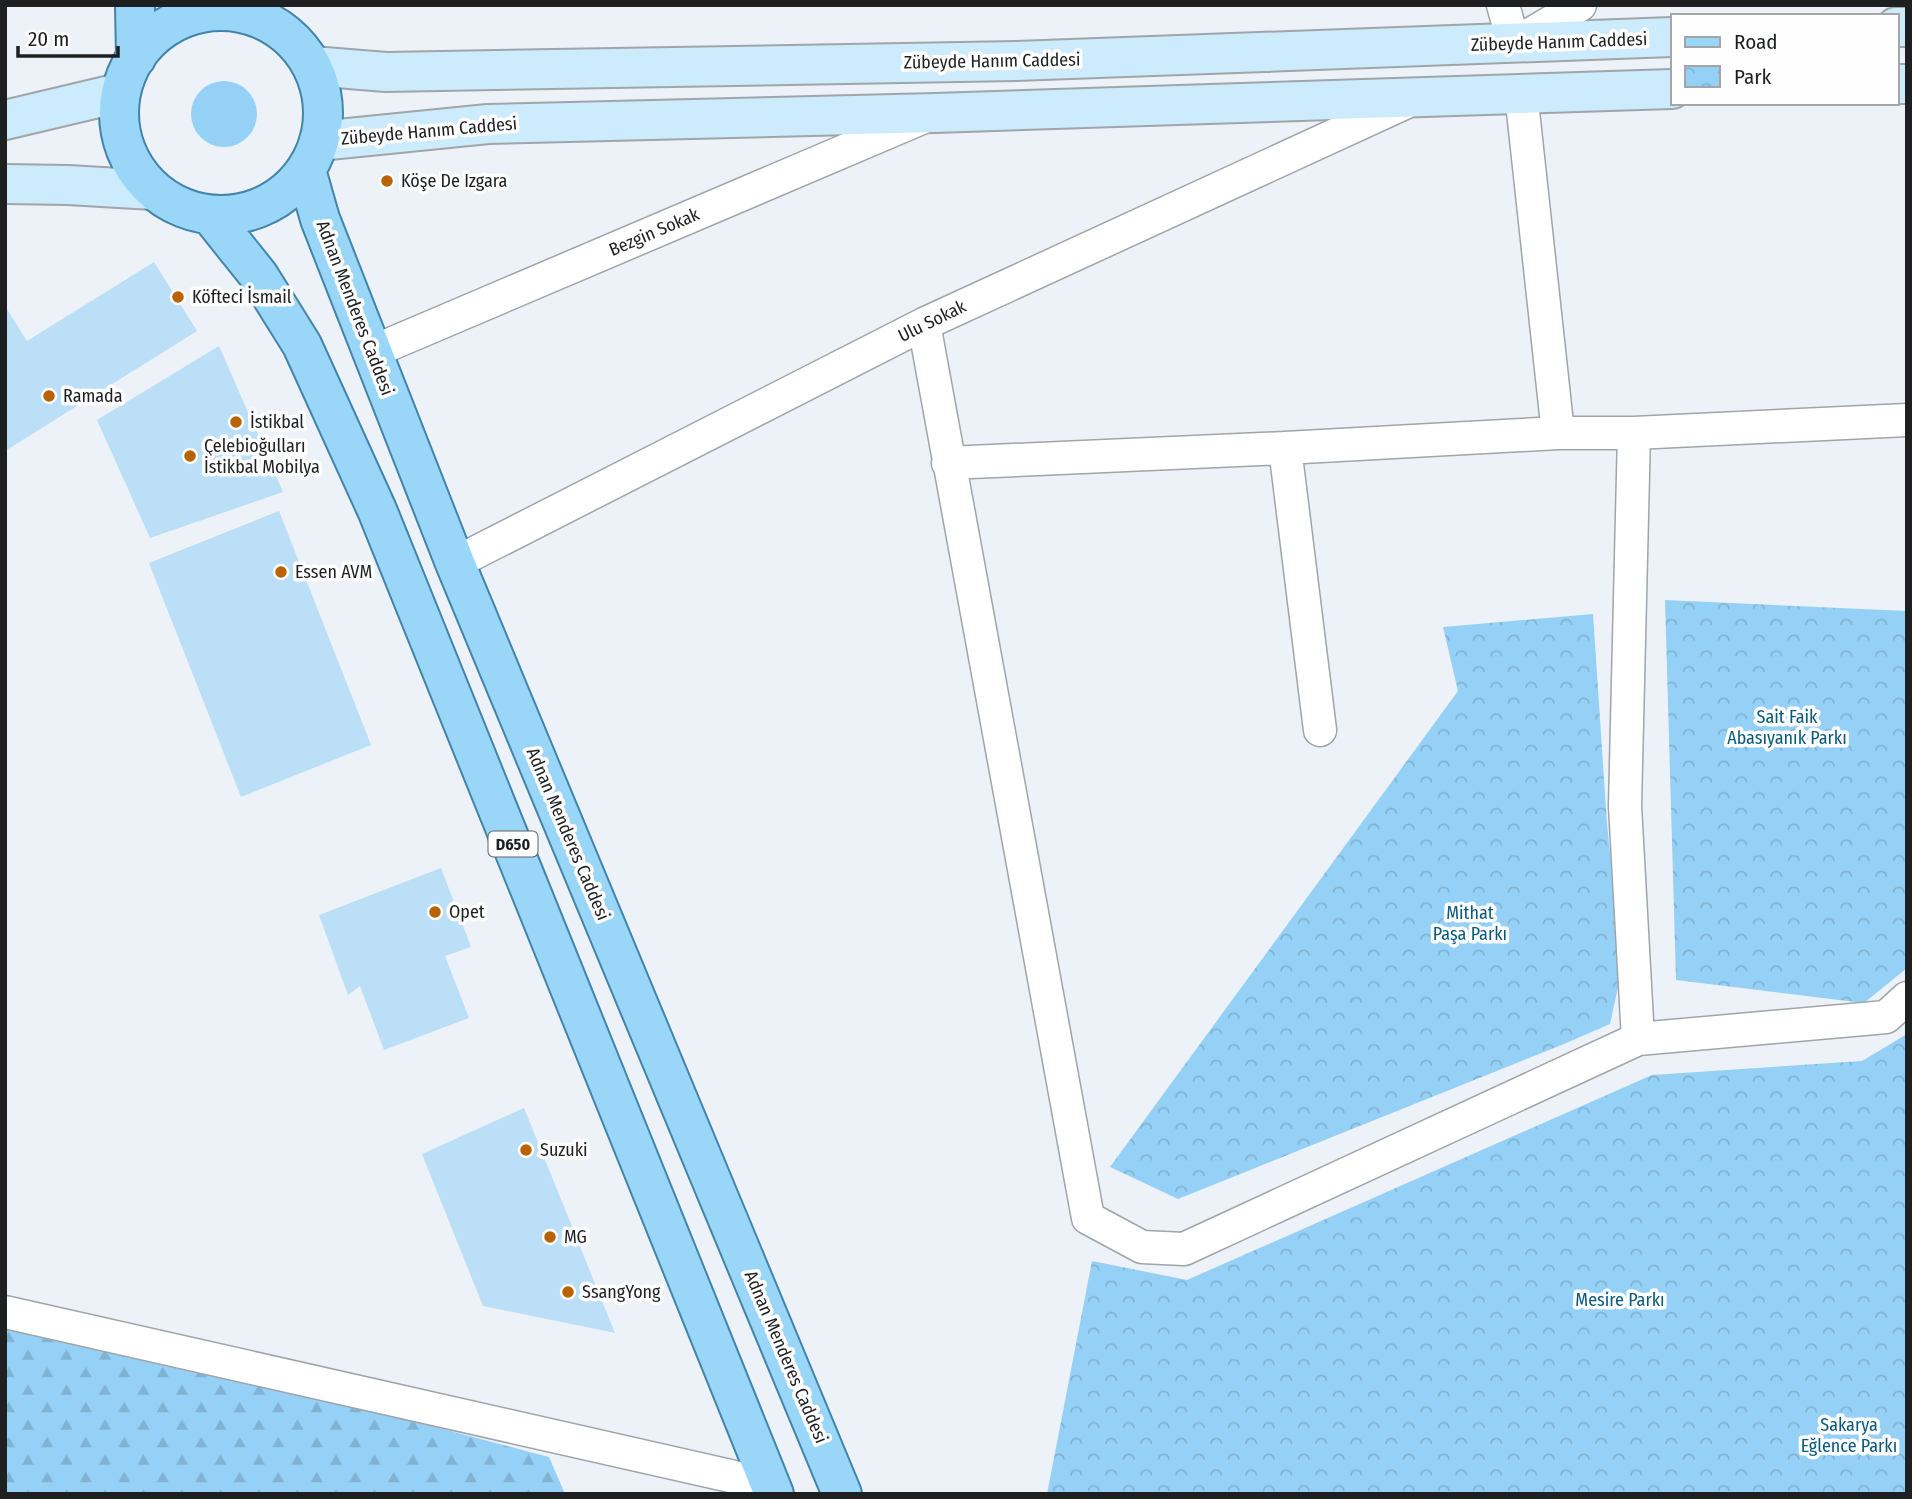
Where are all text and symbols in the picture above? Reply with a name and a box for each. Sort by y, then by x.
scale bar [18,14,117,58]
legend [1671,14,1898,105]
text: 20 m [28,26,69,52]
street label: Zübeyde Hanım Caddesi [1470,28,1648,56]
text: Road [1734,29,1778,55]
street label: Zübeyde Hanım Caddesi [903,48,1081,74]
text: Park [1734,64,1772,90]
street label: Zübeyde Hanım Caddesi [340,112,518,150]
place label: Köşe De Izgara [401,170,507,192]
marker: Köşe De Izgara [379,173,395,189]
street label: Bezgin Sokak [606,203,703,261]
street label: Adnan Menderes Caddesi [311,217,399,399]
place label: Köfteci İsmail [192,286,292,308]
marker: Köfteci İsmail [170,289,186,305]
street label: Ulu Sokak [895,295,970,347]
place label: Ramada [63,385,123,407]
marker: Ramada [41,388,57,404]
place label: İstikbal [250,411,304,433]
marker: İstikbal [228,414,244,430]
place label: Çelebioğulları İstikbal Mobilya [204,435,320,478]
marker: Çelebioğulları İstikbal Mobilya [182,448,198,464]
place label: Essen AVM [295,561,372,583]
marker: Essen AVM [273,564,289,580]
park label: Sait Faik Abasıyanık Parkı [1727,706,1847,749]
street label: Adnan Menderes Caddesi [522,744,614,924]
road number: D650 [489,832,538,856]
place label: Opet [449,901,485,923]
park label: Mithat Paşa Parkı [1433,902,1507,945]
marker: Opet [427,904,443,920]
place label: Suzuki [540,1139,588,1161]
marker: Suzuki [518,1142,534,1158]
place label: MG [564,1226,587,1248]
marker: MG [542,1229,558,1245]
street label: Adnan Menderes Caddesi [740,1267,832,1447]
place label: SsangYong [582,1281,661,1303]
marker: SsangYong [560,1284,576,1300]
park label: Mesire Parkı [1575,1289,1665,1311]
park label: Sakarya Eğlence Parkı [1801,1414,1897,1457]

